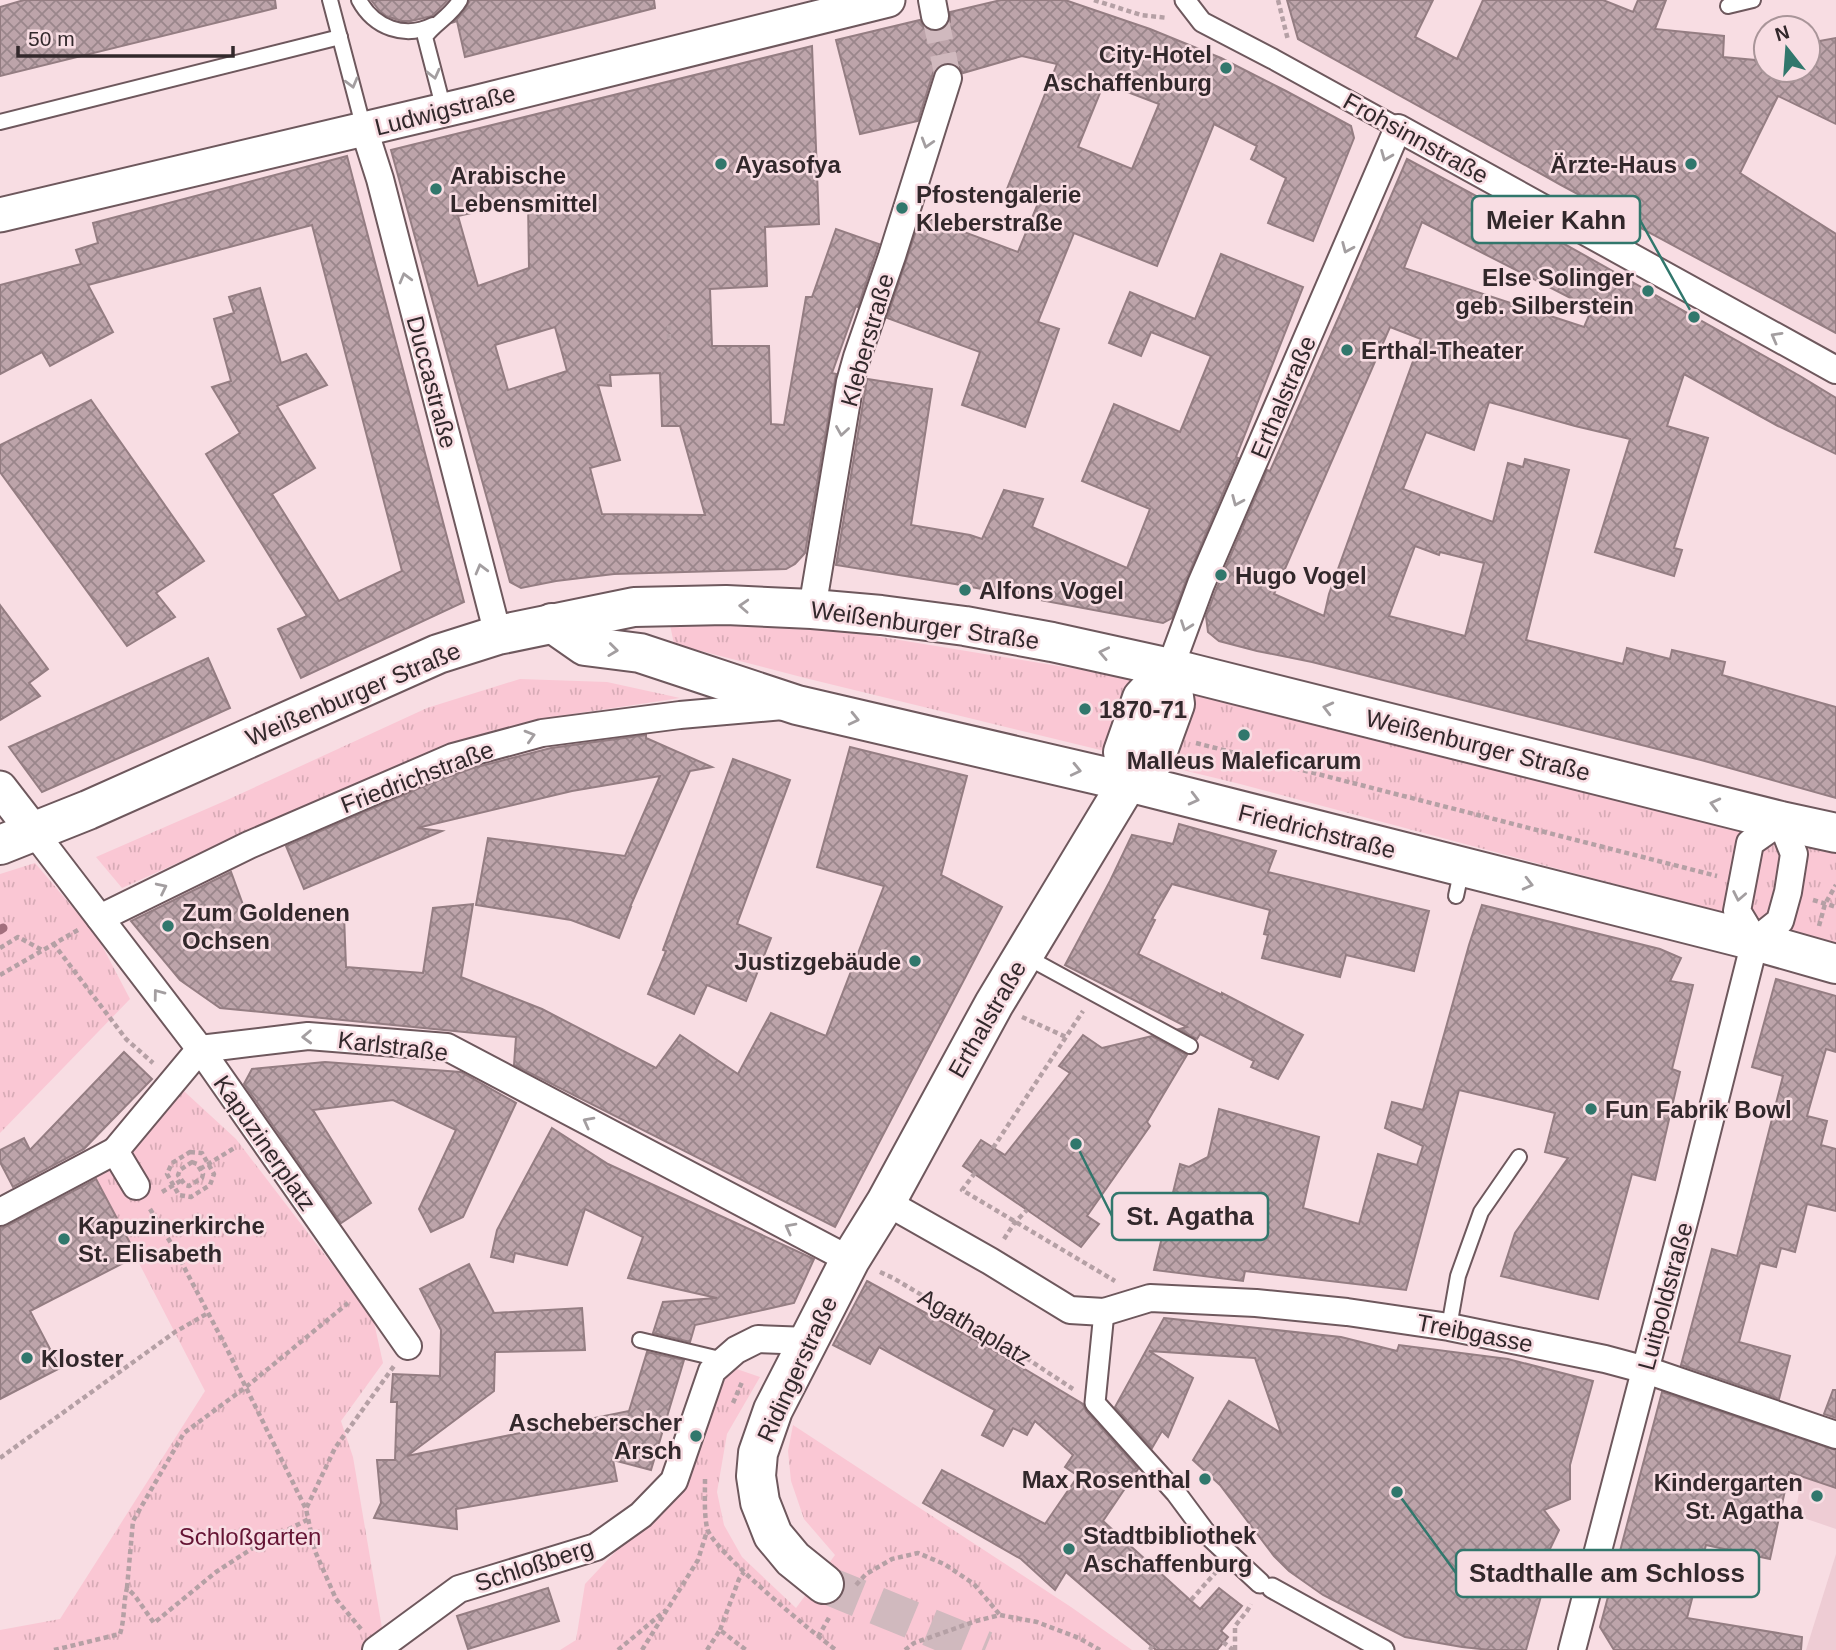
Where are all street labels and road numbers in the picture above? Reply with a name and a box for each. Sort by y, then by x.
street label: Ludwigstraße [372,79,518,141]
street label: Frohsinnstraße [1339,87,1493,189]
street label: Kleberstraße [835,270,899,410]
street label: Duccastraße [401,313,463,451]
street label: Erthalstraße [1245,332,1321,462]
street label: Weißenburger Straße [809,596,1041,654]
street label: Weißenburger Straße [242,637,464,751]
street label: Weißenburger Straße [1363,704,1593,786]
street label: Friedrichstraße [337,735,497,819]
street label: Friedrichstraße [1235,798,1399,864]
street label: Erthalstraße [943,956,1031,1082]
street label: Karlstraße [336,1026,450,1066]
street label: Kapuzinerplatz [208,1070,322,1216]
street label: Luitpoldstraße [1632,1219,1698,1373]
street label: Agathaplatz [914,1283,1036,1371]
street label: Ridingerstraße [752,1292,842,1446]
street label: Treibgasse [1415,1309,1535,1357]
street label: Schloßberg [471,1533,597,1597]

